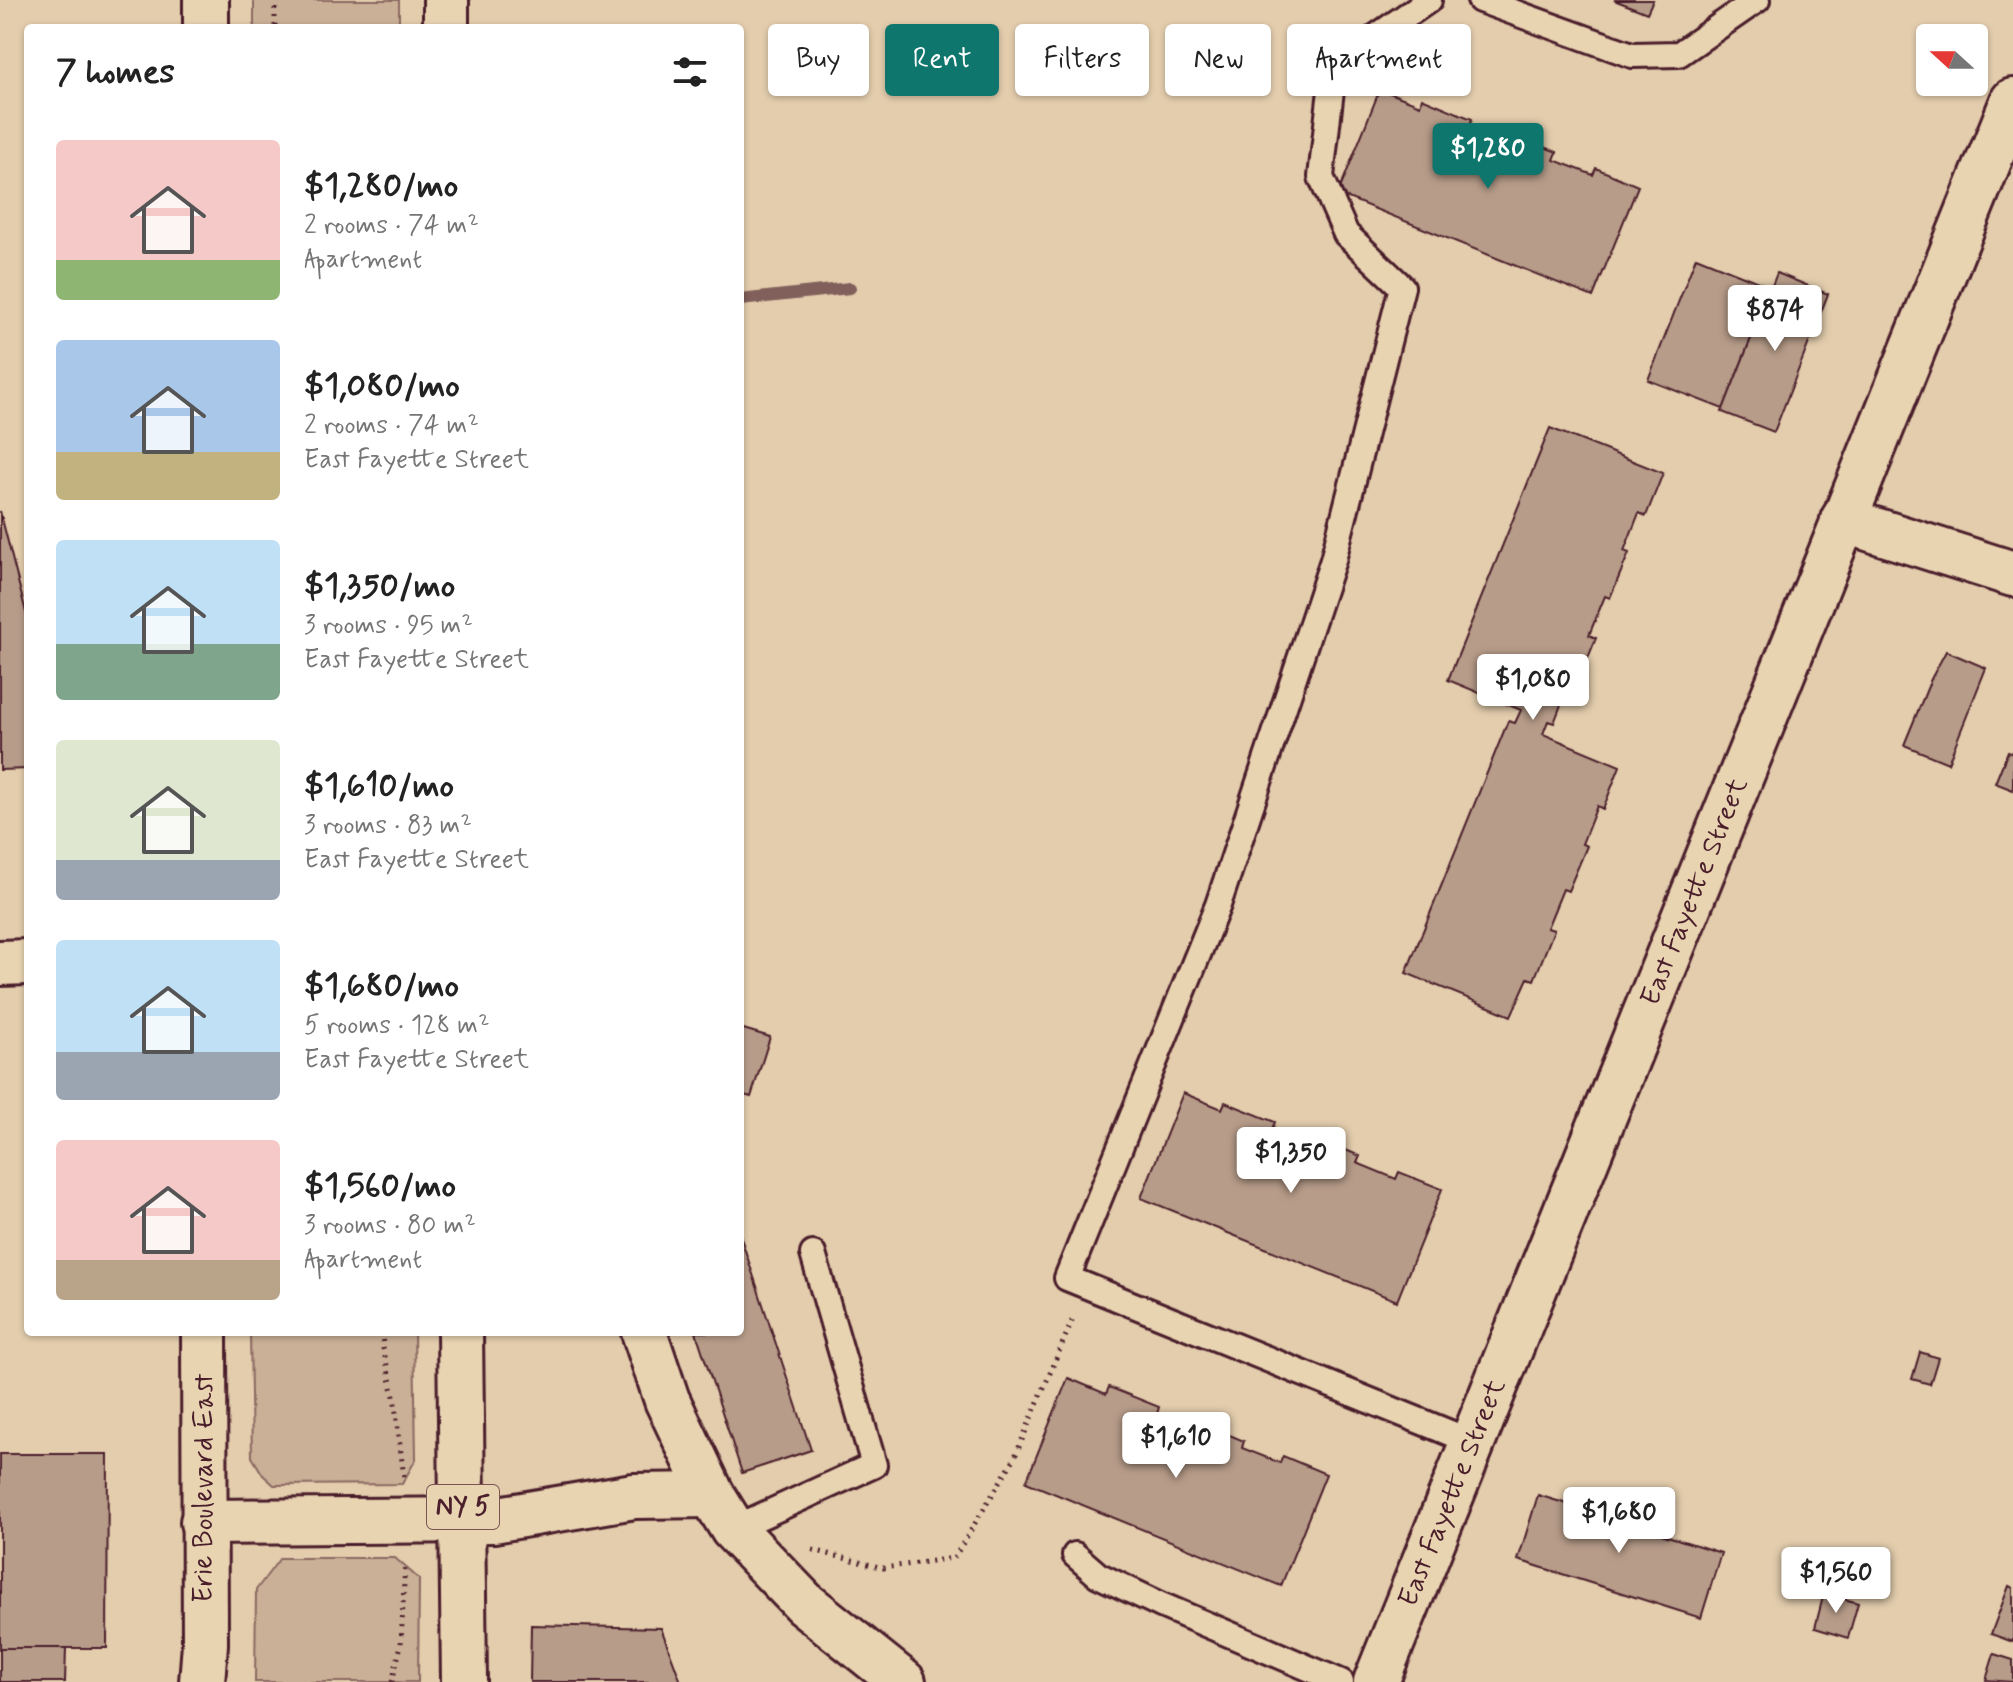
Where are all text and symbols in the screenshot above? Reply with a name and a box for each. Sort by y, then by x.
chip: Buy [768,24,869,96]
chip: Rent [885,24,999,96]
chip: Filters [1015,24,1149,96]
chip: New [1165,24,1271,96]
chip: Apartment [1287,24,1471,96]
north arrow [1916,24,1988,96]
map controls [1916,24,1988,96]
text: 7 homes [56,50,175,95]
icon: filters [668,50,712,94]
pin: $1,280 [1423,123,1553,191]
text: $1,280 [1451,132,1525,166]
text: $1,280/mo [304,164,458,209]
icon: home [120,172,216,268]
text: 2 rooms · 74 m² [304,209,479,243]
text: Apartment [304,243,422,277]
pin: $874 [1728,285,1822,353]
text: $874 [1746,294,1804,328]
text: $1,080/mo [304,364,460,409]
icon: home [120,372,216,468]
text: 2 rooms · 74 m² [304,409,479,443]
text: East Fayette Street [304,443,529,477]
text: $1,350/mo [304,564,455,609]
icon: home [120,572,216,668]
text: 3 rooms · 95 m² [304,609,473,643]
text: East Fayette Street [304,643,529,677]
pin: $1,080 [1468,654,1598,722]
text: $1,080 [1495,663,1571,697]
text: $1,610/mo [304,764,454,809]
icon: home [120,772,216,868]
street label: East Fayette Street [1632,772,1757,1011]
text: 3 rooms · 83 m² [304,809,472,843]
text: East Fayette Street [304,843,529,877]
text: $1,680/mo [304,964,459,1009]
icon: home [120,972,216,1068]
text: 5 rooms · 128 m² [304,1009,489,1043]
text: East Fayette Street [304,1043,529,1077]
pin: $1,350 [1226,1127,1356,1195]
text: $1,350 [1255,1136,1327,1170]
text: $1,560/mo [304,1164,456,1209]
icon: home [120,1172,216,1268]
text: 3 rooms · 80 m² [304,1209,476,1243]
text: Apartment [304,1243,422,1277]
street label: Erie Boulevard East [186,1373,223,1603]
street label: East Fayette Street [1390,1373,1515,1612]
pin: $1,610 [1111,1412,1241,1480]
text: $1,610 [1140,1421,1212,1455]
road number: NY 5 [427,1485,499,1529]
pin: $1,680 [1554,1487,1684,1555]
text: $1,680 [1581,1496,1657,1530]
pin: $1,560 [1771,1547,1901,1615]
text: $1,560 [1799,1556,1873,1590]

